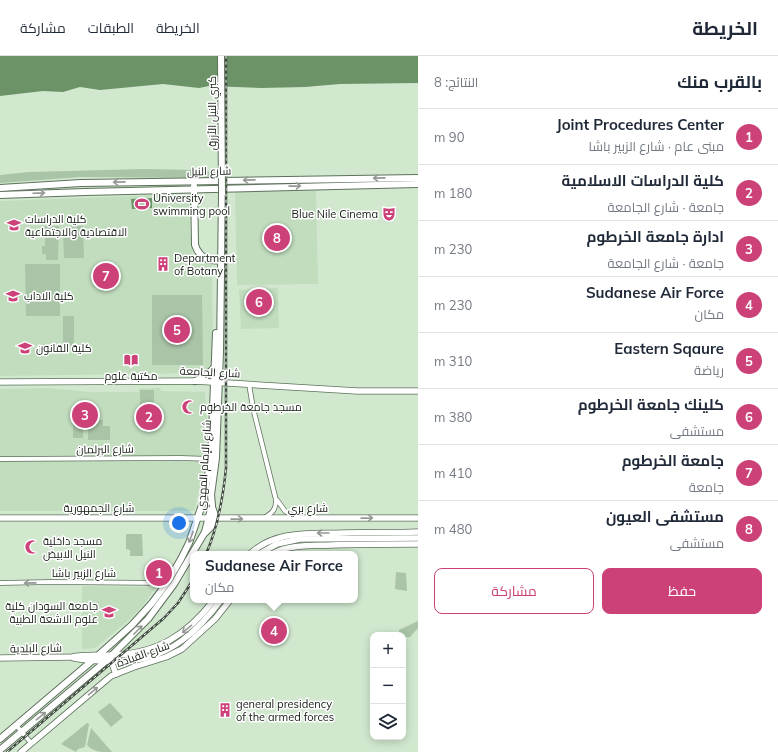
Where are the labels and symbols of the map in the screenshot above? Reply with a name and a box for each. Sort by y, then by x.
street label: كبري النيل الأزرق [205,76,221,150]
street label: شارع النيل [187,164,231,179]
one-way arrow [373,174,386,182]
one-way arrow [243,176,256,184]
one-way arrow [113,178,126,186]
one-way arrow [288,182,301,190]
one-way arrow [32,190,45,197]
place label: University swimming pool [153,191,230,218]
sports icon: University swimming pool [134,196,150,212]
theatre icon: Blue Nile Cinema [381,206,397,222]
place label: Blue Nile Cinema [292,207,378,221]
place label: كلية الدراسات الاقتصادية والاجتماعية [25,212,127,239]
school or university icon: كلية الدراسات الاقتصادية والاجتماعية [6,217,22,233]
pin: 8 [264,223,290,253]
place label: Department of Botany [174,251,236,278]
building icon: Department of Botany [155,256,171,272]
pin: 7 [93,261,119,291]
pin: 6 [246,287,272,317]
school or university icon: كلية الاداب [5,288,21,304]
place label: كلية الاداب [24,289,74,303]
pin: 5 [164,315,190,345]
school or university icon: كلية القانون [17,340,33,356]
place label: كلية القانون [36,341,92,355]
library icon: مكتبة علوم [123,352,139,368]
street label: شارع الجامعة [179,363,241,382]
place label: مكتبة علوم [104,369,158,384]
mosque icon: مسجد جامعة الخرطوم [181,399,197,415]
pin: 3 [72,400,98,430]
place label: مسجد جامعة الخرطوم [200,400,302,415]
pin: 2 [136,402,162,432]
street label: شارع الإمام المهدي [194,419,216,511]
street label: شارع البرلمان [76,441,134,458]
street label: شارع الجمهورية [64,501,134,516]
street label: شارع بري [288,501,328,517]
your location [169,513,189,533]
one-way arrow [360,514,373,522]
one-way arrow [230,515,243,522]
one-way arrow [317,529,330,537]
one-way arrow [186,531,194,543]
place label: مسجد داخلية النيل الابيض [43,534,102,561]
mosque icon: مسجد داخلية النيل الابيض [24,539,40,555]
pin: 1 [146,558,172,588]
street label: شارع الزبير باشا [52,566,116,581]
one-way arrow [24,579,37,586]
place label: جامعة السودان كلية علوم الاشعة الطبية [5,599,98,627]
school or university icon: جامعة السودان كلية علوم الاشعة الطبية [101,604,117,620]
pin: 4 [261,616,287,646]
one-way arrow [182,624,193,633]
one-way arrow [133,625,143,635]
street label: شارع القيادة [115,638,172,671]
street label: شارع البلدية [10,641,62,656]
one-way arrow [88,686,98,695]
place label: general presidency of the armed forces [236,697,334,724]
building icon: general presidency of the armed forces [217,702,233,718]
one-way arrow [35,711,46,720]

